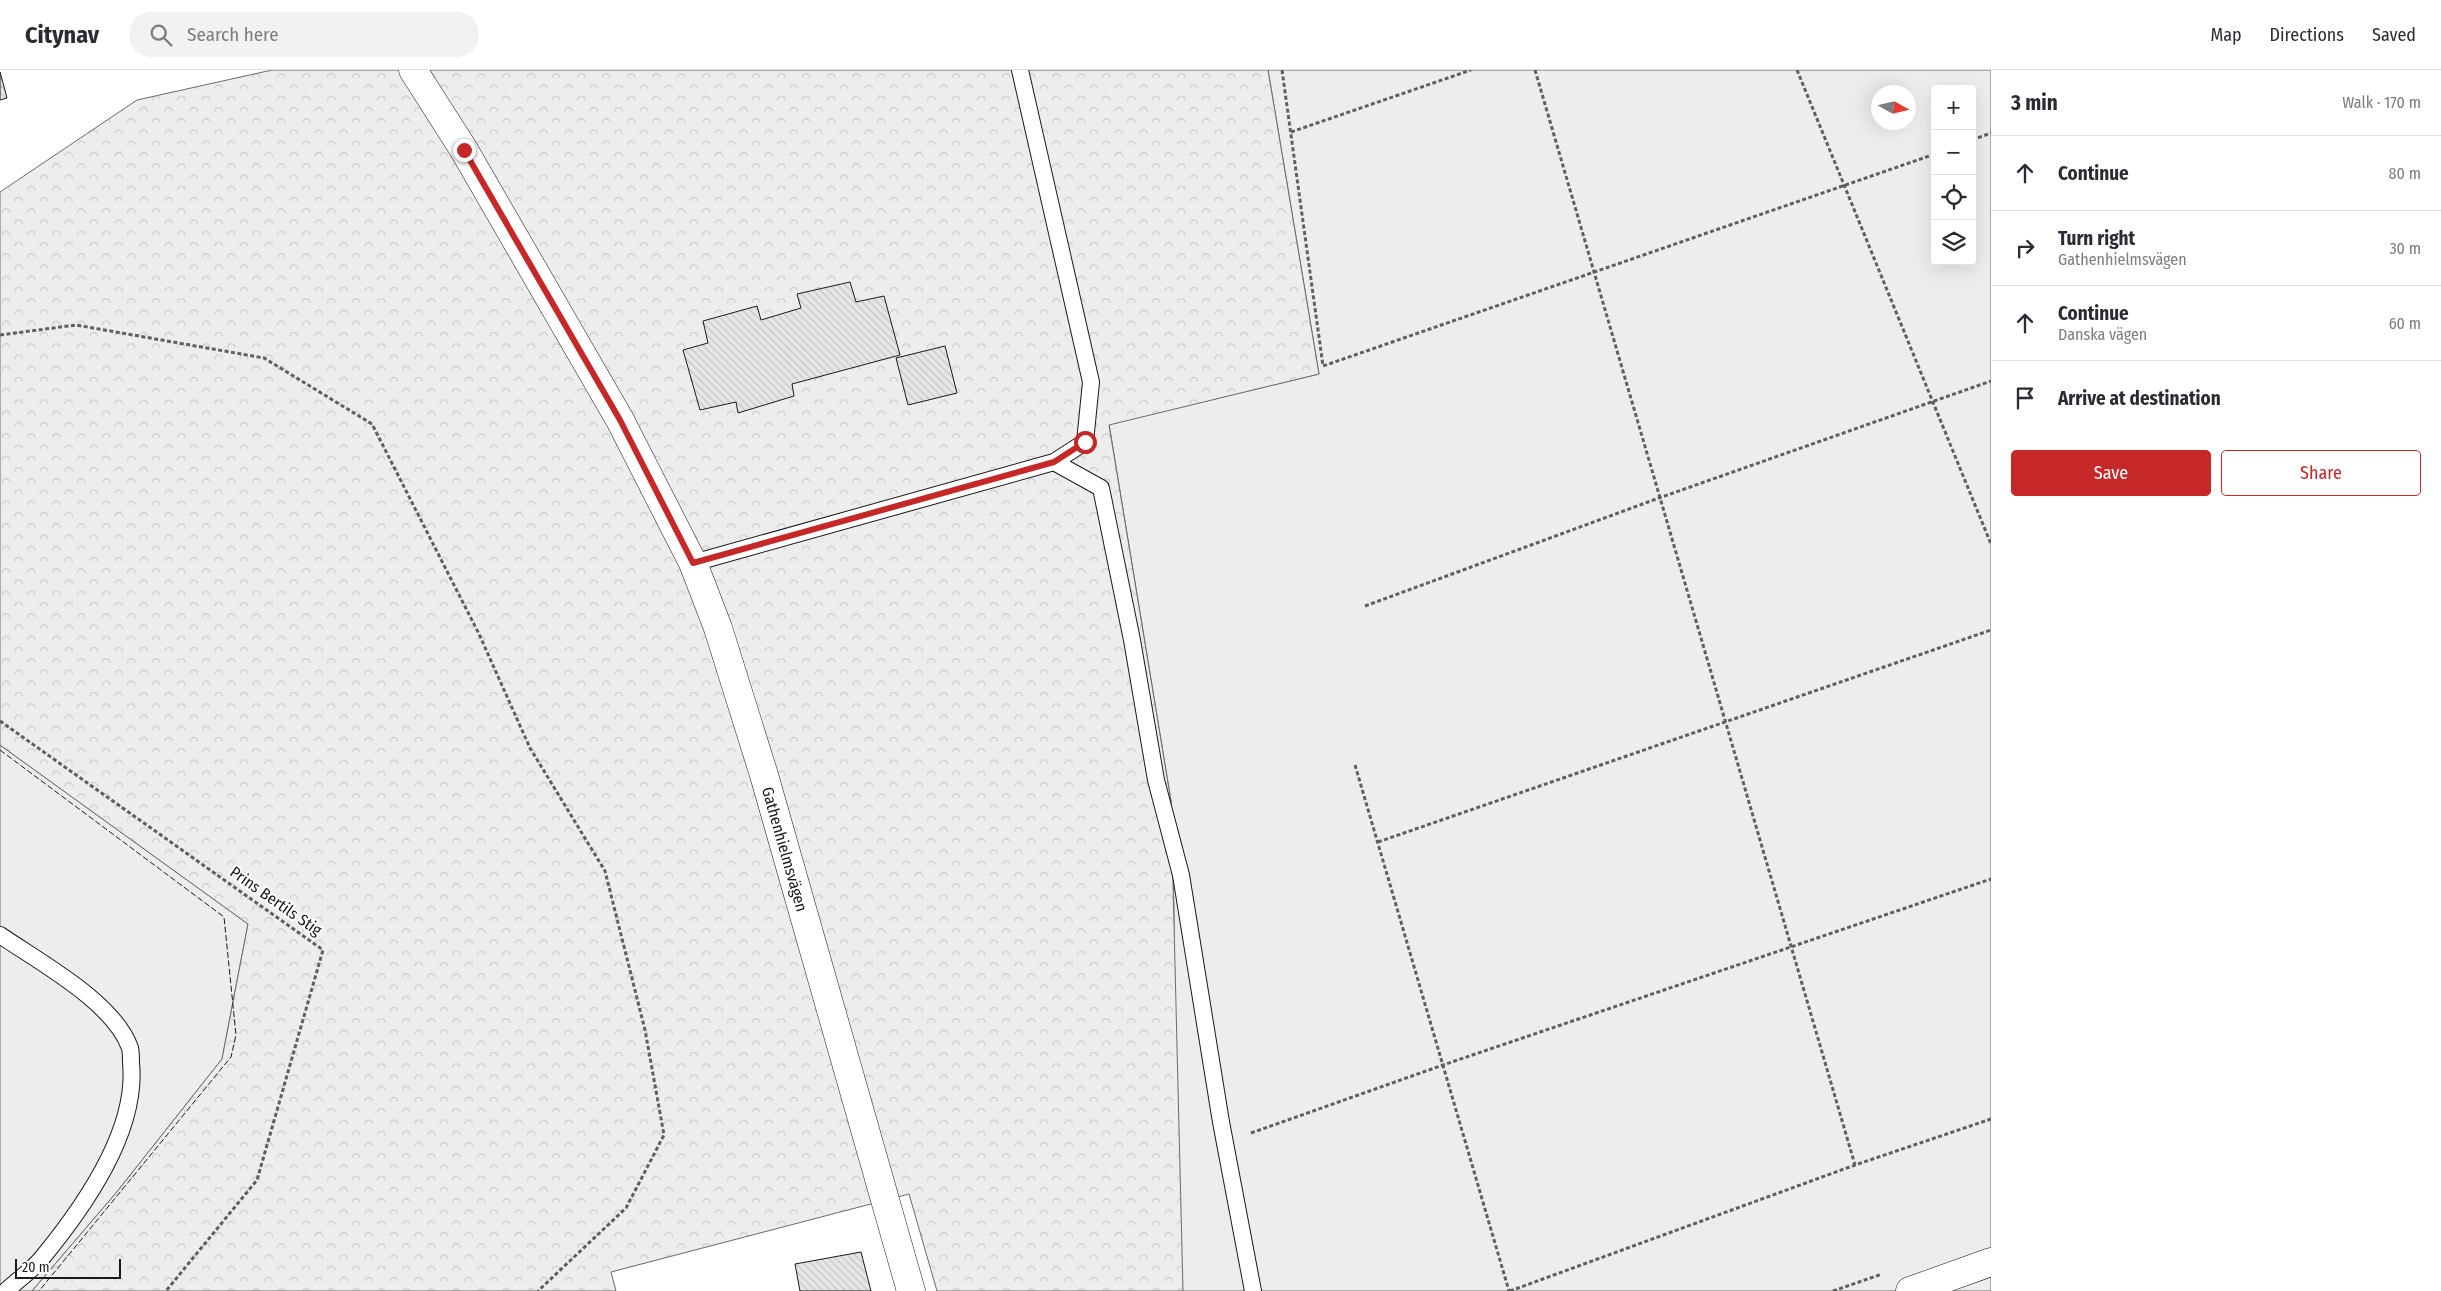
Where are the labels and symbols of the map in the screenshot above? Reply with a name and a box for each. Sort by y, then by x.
north arrow [1871,85,1916,130]
route end [453,139,476,162]
route start [1074,431,1097,454]
street label: Gathenhielmsvägen [758,785,812,914]
street label: Prins Bertils Stig [226,862,326,940]
scale bar [15,1256,121,1279]

